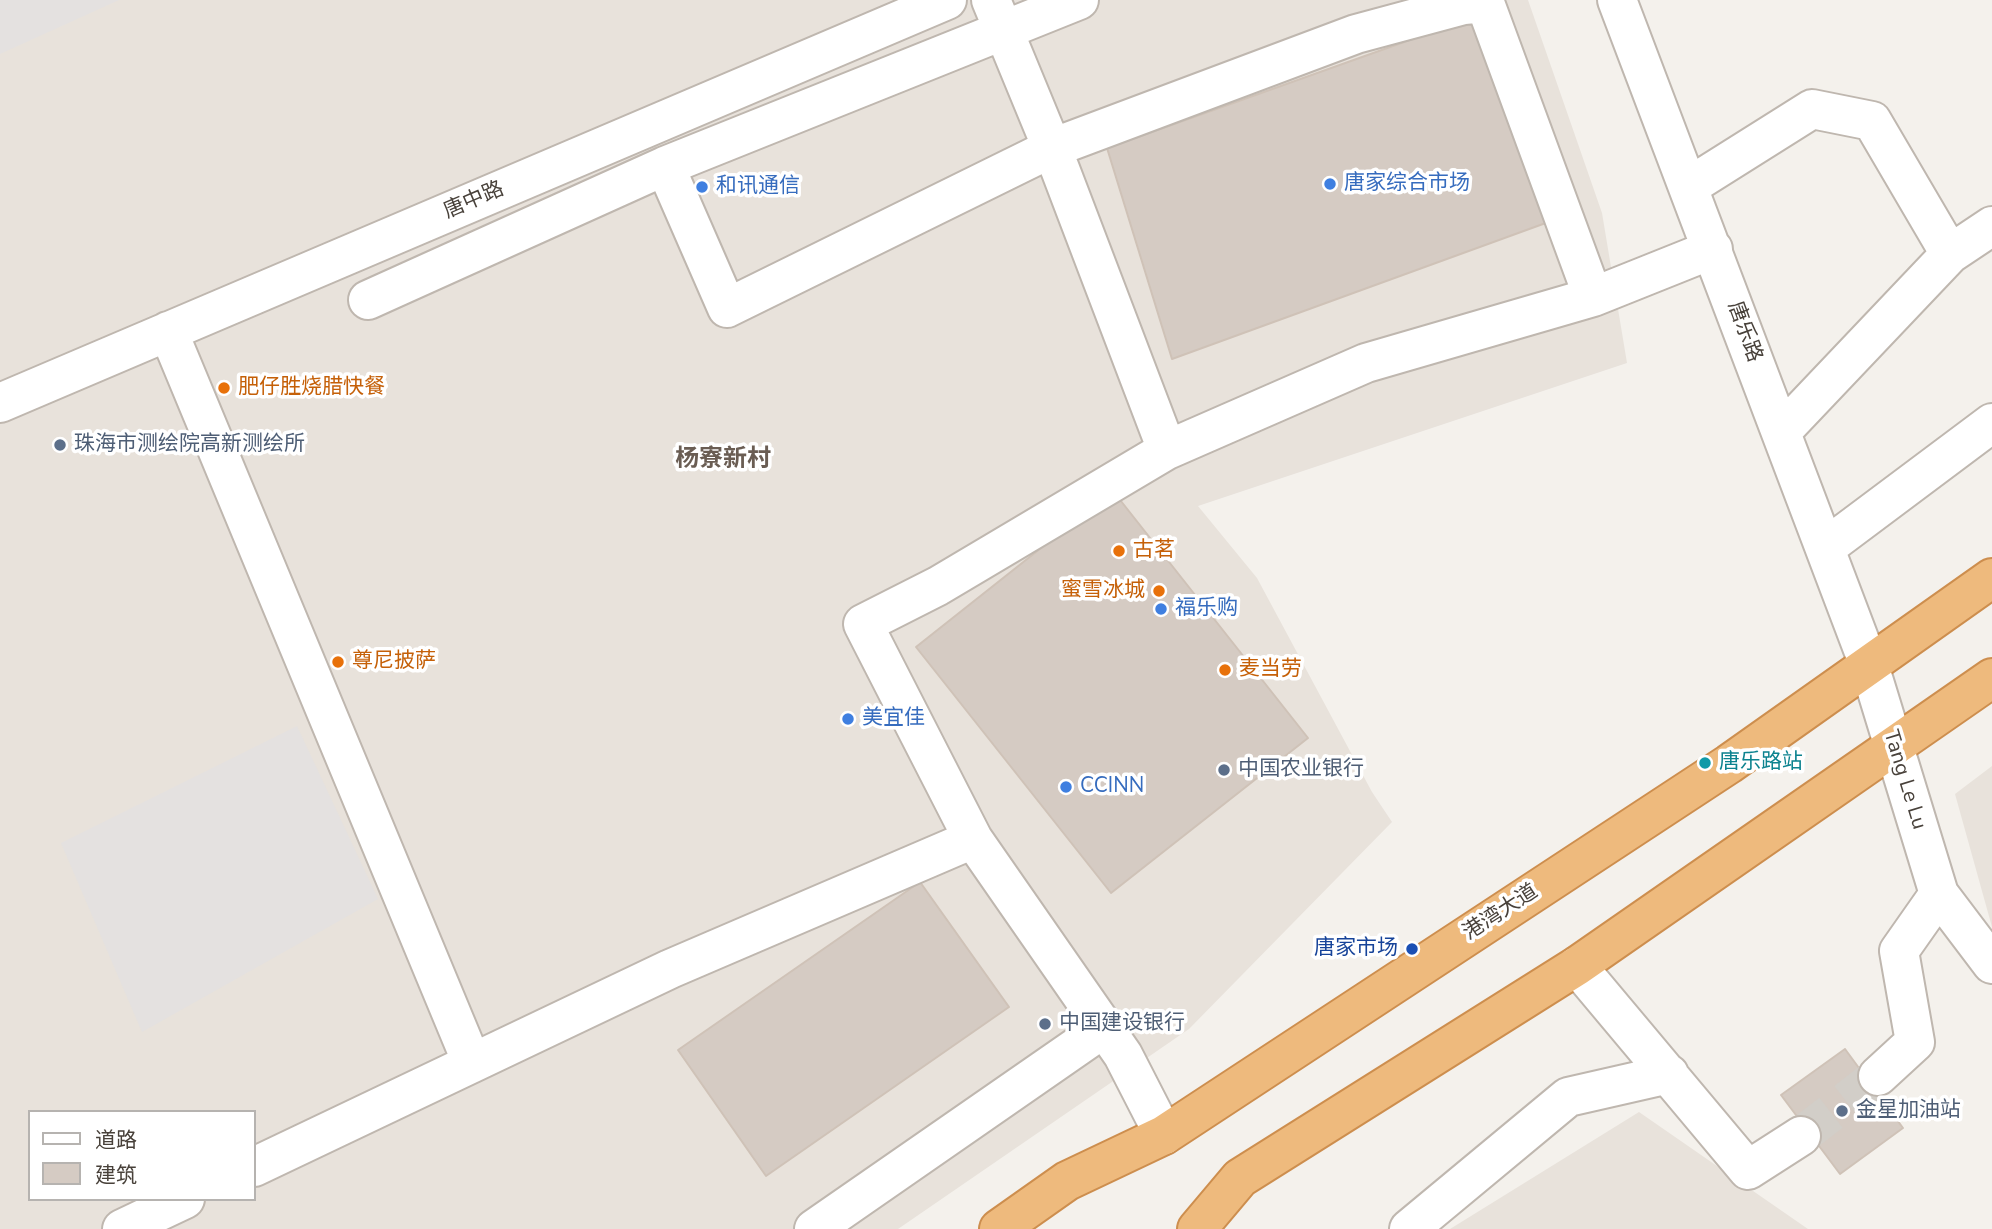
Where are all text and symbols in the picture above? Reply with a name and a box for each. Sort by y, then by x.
place label: 唐家综合市场 [1344,171,1470,197]
place label: 和讯通信 [716,174,800,200]
marker: 唐家综合市场 [1322,176,1338,192]
street label: 唐中路 [440,177,508,225]
marker: 和讯通信 [694,179,710,195]
street label: 唐乐路 [1721,298,1767,366]
place label: 肥仔胜烧腊快餐 [238,375,385,401]
marker: 肥仔胜烧腊快餐 [216,380,232,396]
place label: 珠海市测绘院高新测绘所 [74,432,305,458]
marker: 珠海市测绘院高新测绘所 [52,437,68,453]
district label: 杨寮新村 [675,446,771,474]
place label: 古茗 [1133,538,1175,564]
marker: 古茗 [1111,543,1127,559]
place label: 蜜雪冰城 [1061,578,1145,604]
marker: 蜜雪冰城 [1151,583,1167,599]
place label: 福乐购 [1175,596,1238,622]
marker: 福乐购 [1153,601,1169,617]
place label: 尊尼披萨 [352,649,436,675]
marker: 尊尼披萨 [330,654,346,670]
place label: 麦当劳 [1239,657,1302,683]
marker: 麦当劳 [1217,662,1233,678]
place label: 美宜佳 [862,706,925,732]
marker: 美宜佳 [840,711,856,727]
street label: Tang Le Lu [1877,727,1931,833]
place label: 唐乐路站 [1719,750,1803,776]
marker: 唐乐路站 [1697,755,1713,771]
place label: 中国农业银行 [1238,757,1364,783]
marker: 中国农业银行 [1216,762,1232,778]
place label: CCINN [1080,774,1144,800]
marker: CCINN [1058,779,1074,795]
street label: 港湾大道 [1459,880,1543,946]
place label: 唐家市场 [1314,936,1398,962]
marker: 唐家市场 [1404,941,1420,957]
place label: 中国建设银行 [1059,1011,1185,1037]
marker: 中国建设银行 [1037,1016,1053,1032]
place label: 金星加油站 [1856,1098,1961,1124]
marker: 金星加油站 [1834,1103,1850,1119]
legend [28,1110,256,1201]
text: 道路 [95,1126,137,1154]
text: 建筑 [95,1161,137,1189]

